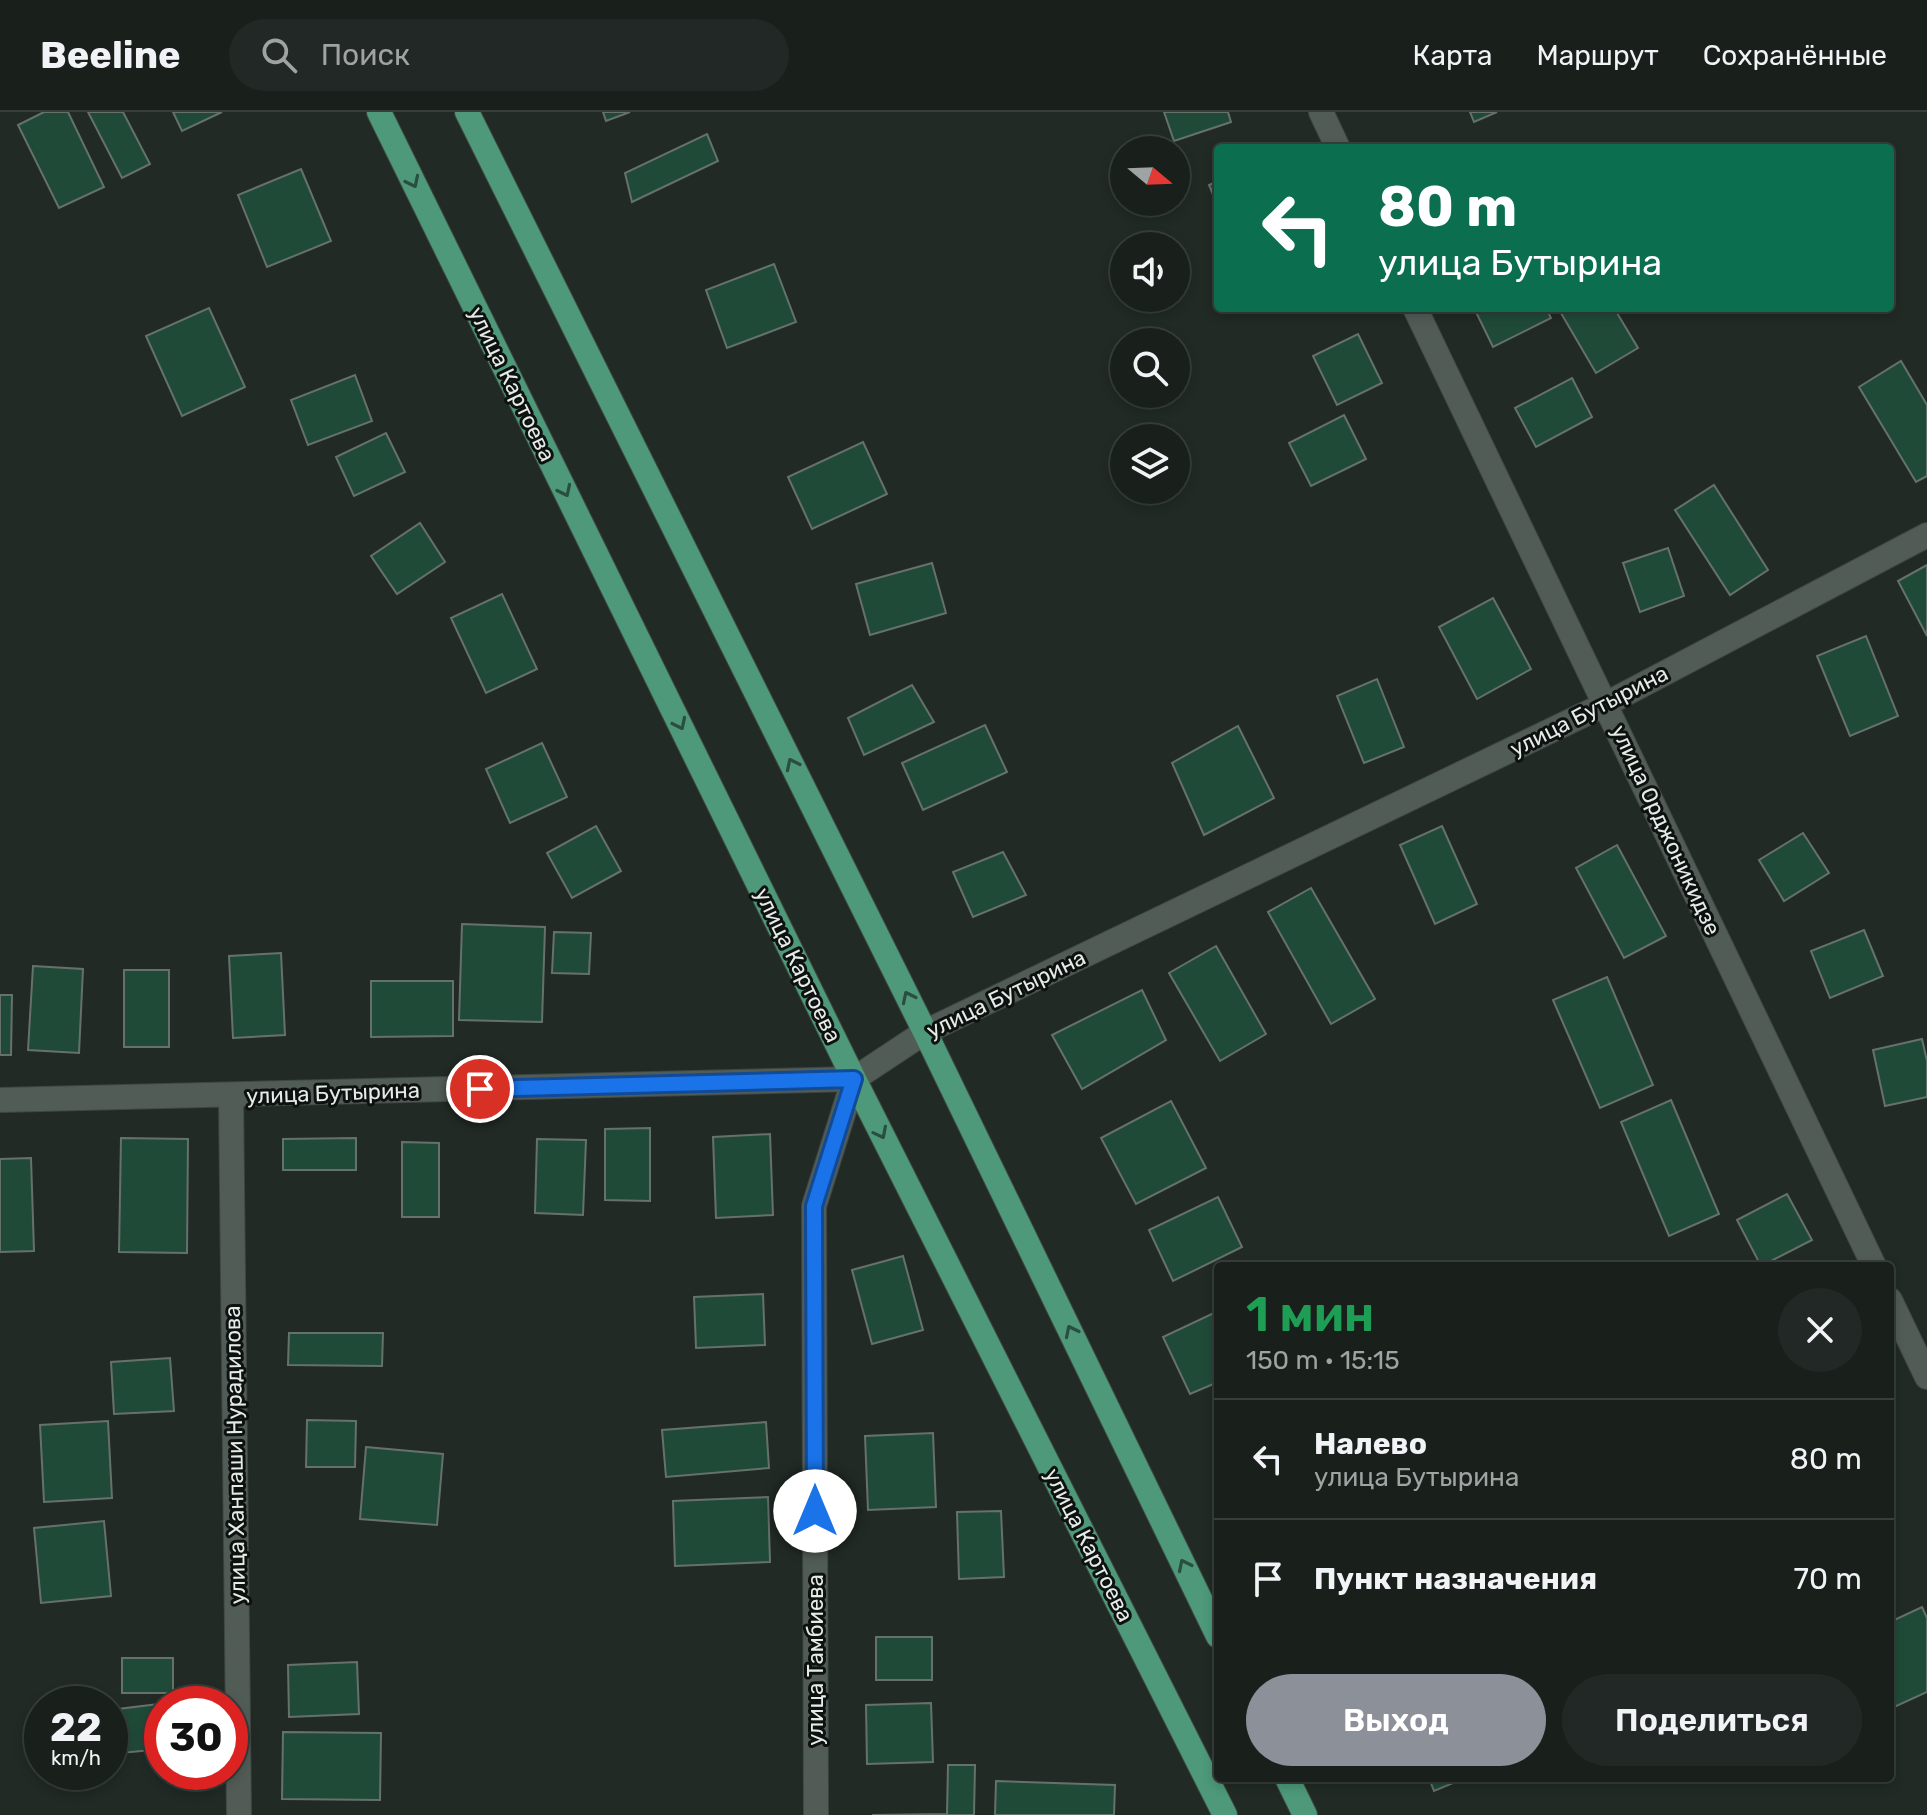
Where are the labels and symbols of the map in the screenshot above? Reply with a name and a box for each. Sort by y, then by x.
north arrow [1110,136,1190,216]
one-way arrow [403,174,419,188]
street label: улица Картоева [463,302,561,466]
one-way arrow [555,482,571,497]
street label: улица Бутырина [1505,660,1673,762]
one-way arrow [670,716,686,730]
street label: улица Орджоникидзе [1605,721,1727,939]
one-way arrow [786,758,802,773]
street label: улица Картоева [749,883,847,1047]
street label: улица Бутырина [922,944,1090,1044]
one-way arrow [902,990,918,1005]
pin [446,1055,514,1123]
street label: улица Бутырина [246,1076,420,1110]
one-way arrow [872,1125,887,1140]
street label: улица Ханпаши Нурадилова [219,1305,251,1605]
one-way arrow [1065,1325,1080,1340]
street label: улица Картоева [1039,1464,1139,1626]
position arrow [773,1469,857,1553]
one-way arrow [1178,1559,1194,1574]
street label: улица Тамбиева [802,1574,829,1746]
speed limit sign: 30 [144,1686,248,1790]

